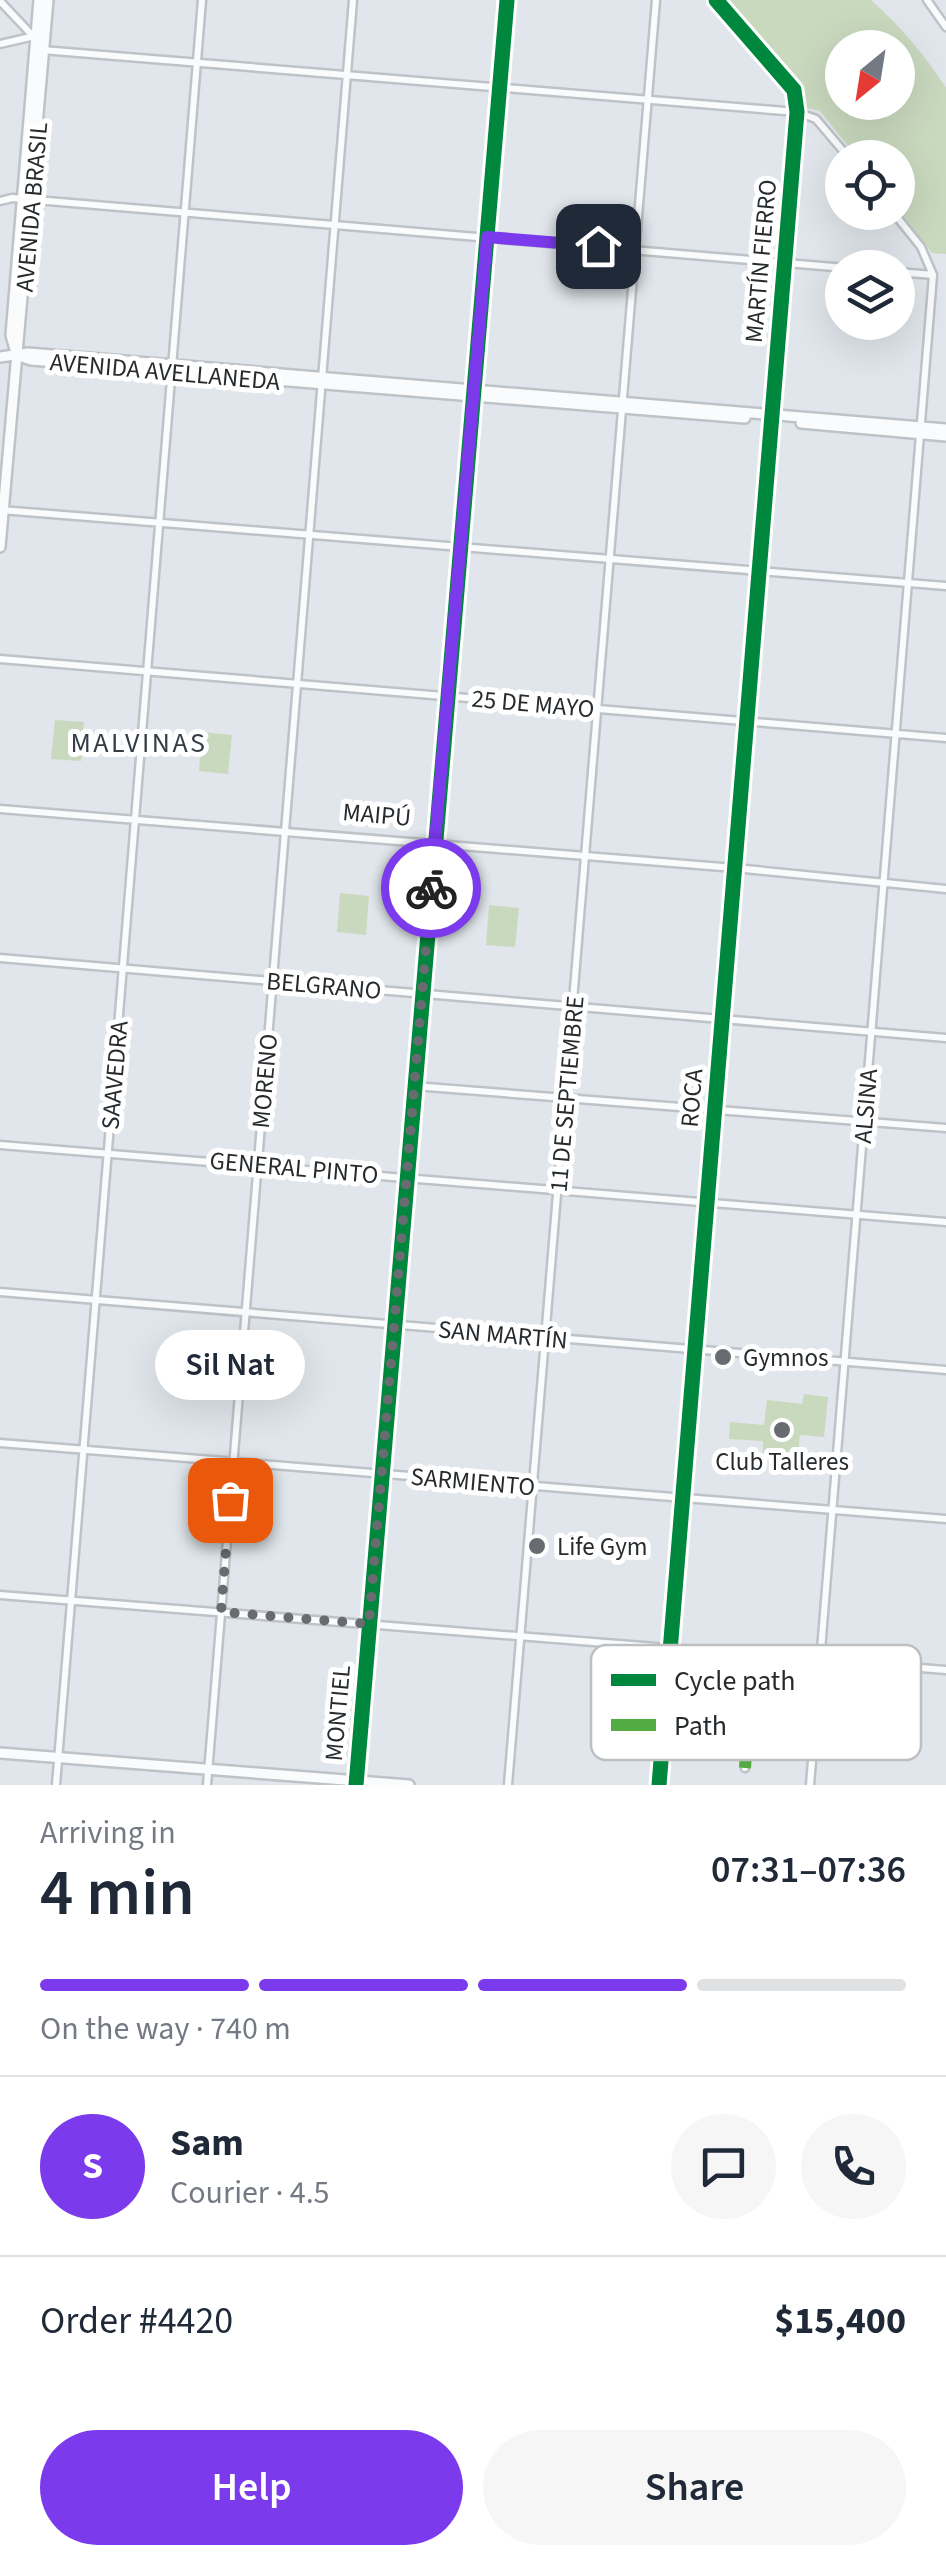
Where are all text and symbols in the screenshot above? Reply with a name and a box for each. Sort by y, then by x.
north arrow [825,30,915,120]
map controls [825,30,915,340]
street label: AVENIDA BRASIL [7,121,57,293]
button: locate [825,140,915,230]
street label: MARTÍN FIERRO [736,178,786,344]
pin [556,204,641,289]
icon: home [571,219,626,274]
button: layers [825,250,915,340]
street label: AVENIDA AVELLANEDA [48,344,282,400]
street label: 25 DE MAYO [470,681,596,727]
district label: MALVINAS [70,723,208,763]
street label: MAIPÚ [341,794,413,836]
courier [381,838,481,938]
icon: bike [404,861,459,916]
street label: BELGRANO [265,963,383,1009]
street label: 11 DE SEPTIEMBRE [540,994,594,1194]
street label: SAAVEDRA [92,1019,138,1131]
street label: MORENO [243,1032,287,1130]
street label: ROCA [672,1067,713,1129]
street label: ALSINA [845,1067,887,1145]
street label: GENERAL PINTO [208,1143,380,1193]
street label: SAN MARTÍN [437,1311,569,1359]
callout: Sil Nat [155,1330,305,1400]
place label: Gymnos [743,1340,828,1376]
text: Sil Nat [185,1342,275,1388]
marker: Gymnos [712,1346,734,1368]
marker: Club Talleres [771,1419,793,1441]
place label: Club Talleres [715,1444,849,1480]
pin [188,1458,273,1543]
street label: SARMIENTO [409,1459,537,1505]
icon: bag [203,1473,258,1528]
place label: Life Gym [557,1529,648,1565]
marker: Life Gym [526,1535,548,1557]
legend [591,1645,921,1760]
text: Cycle path [674,1661,796,1701]
street label: MONTIEL [316,1664,360,1763]
text: Path [674,1706,727,1746]
text: Arriving in [40,1810,176,1856]
text: 07:31–07:36 [711,1843,906,1897]
text: 4 min [40,1847,195,1940]
text: On the way · 740 m [40,2006,291,2052]
button: chat [671,2114,776,2219]
button: phone [801,2114,906,2219]
text: Sam [170,2116,244,2170]
text: S [82,2139,103,2193]
text: Courier · 4.5 [170,2170,330,2216]
text: Order #4420 [40,2294,233,2348]
text: $15,400 [774,2294,906,2348]
button: Help [40,2430,463,2545]
button: Share [483,2430,906,2545]

